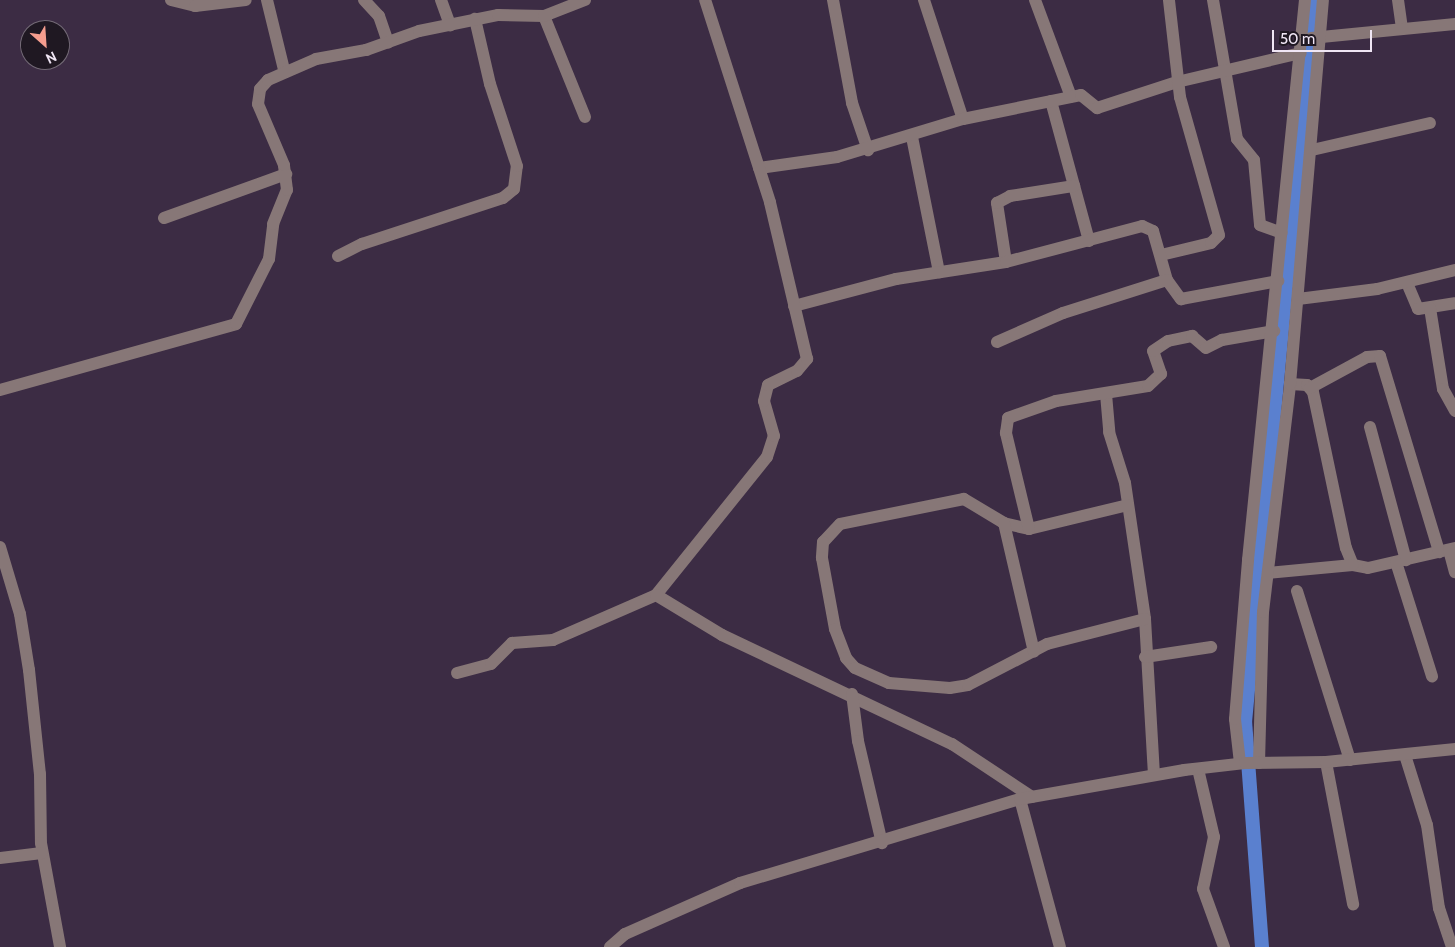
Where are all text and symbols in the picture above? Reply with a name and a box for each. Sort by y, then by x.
north arrow [20,20,70,70]
scale bar [1275,20,1375,52]
text: 50 m [1280,30,1315,48]
text: N [43,47,60,68]

